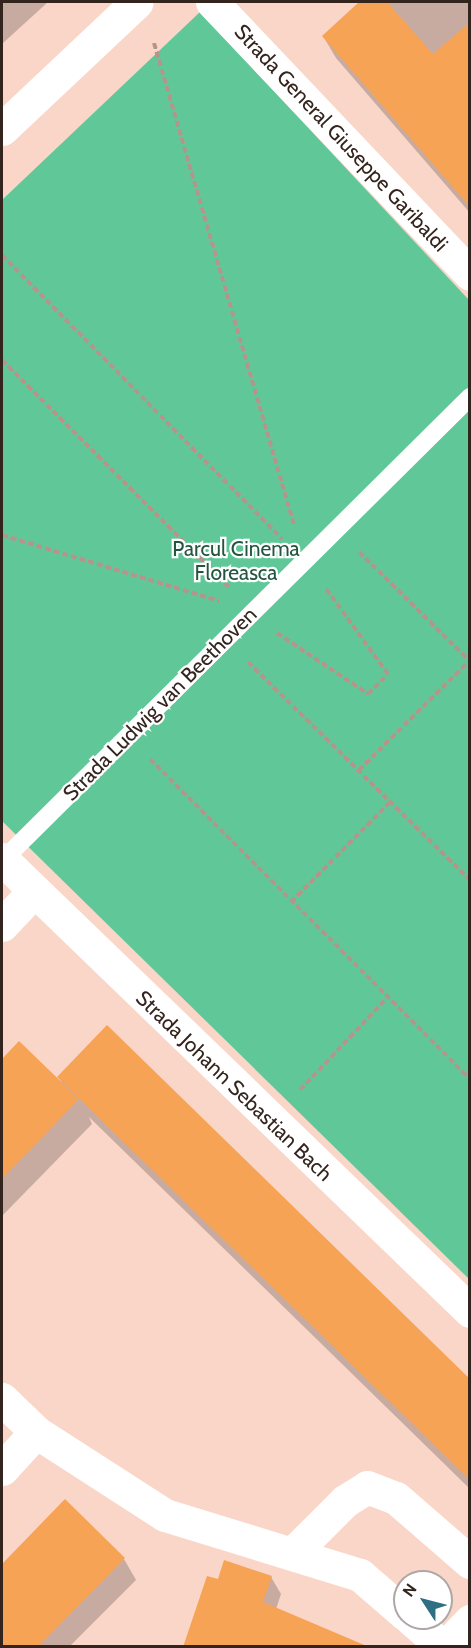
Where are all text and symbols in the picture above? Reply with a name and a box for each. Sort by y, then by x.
street label: Strada General Giuseppe Garibaldi [229,19,453,257]
park label: Parcul Cinema Floreasca [172,536,300,586]
street label: Strada Ludwig van Beethoven [58,602,262,806]
street label: Strada Johann Sebastian Bach [131,985,337,1187]
north arrow [393,1570,453,1630]
text: N [399,1580,421,1600]

